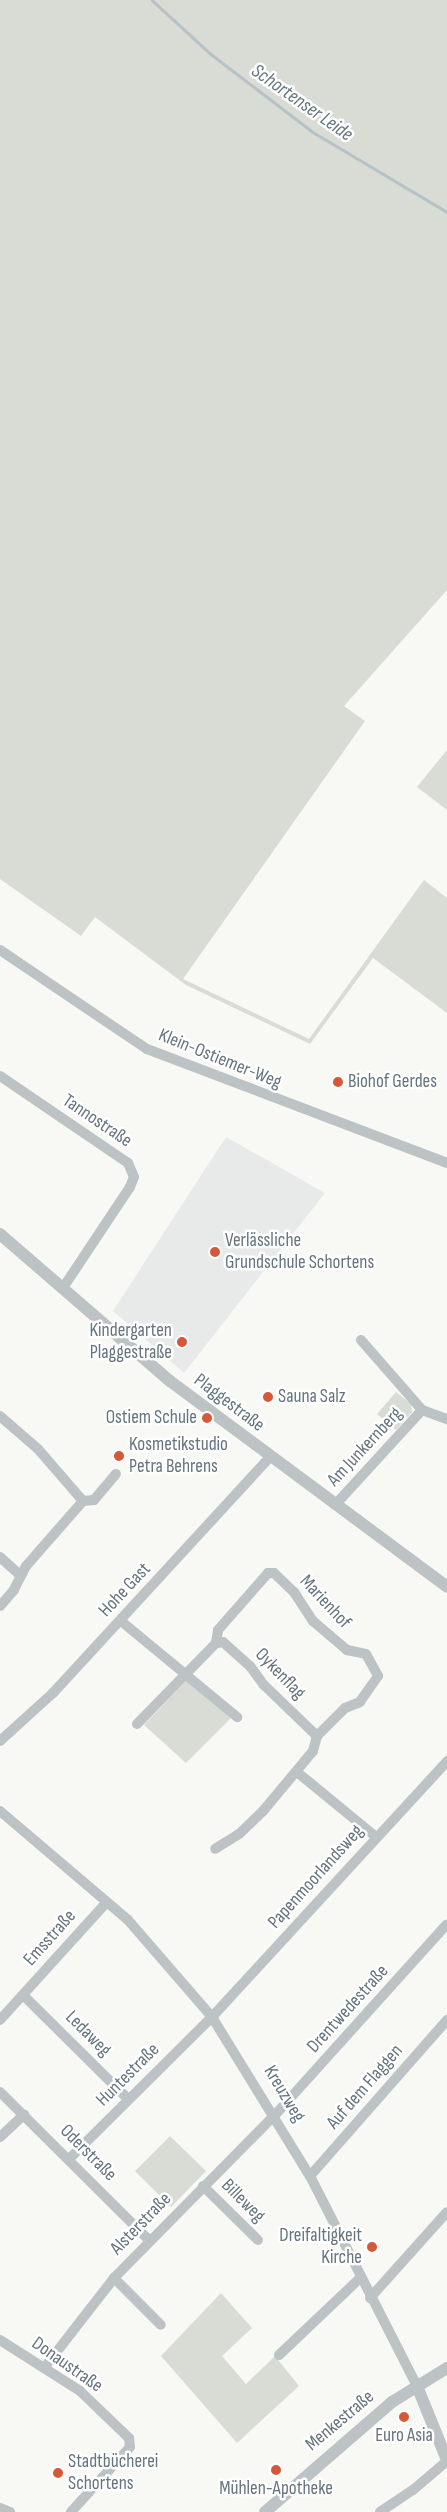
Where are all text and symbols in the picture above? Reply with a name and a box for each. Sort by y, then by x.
water label: Schortenser Leide [247,59,357,147]
street label: Klein-Ostiemer-Weg [155,1024,285,1094]
place label: Biohof Gerdes [348,1071,437,1093]
marker: Biohof Gerdes [332,1076,344,1088]
street label: Tannostraße [58,1090,136,1152]
place label: Verlässliche Grundschule Schortens [225,1230,374,1274]
marker: Verlässliche Grundschule Schortens [209,1246,221,1258]
place label: Kindergarten Plaggestraße [89,1320,172,1364]
marker: Kindergarten Plaggestraße [176,1336,188,1348]
street label: Plaggestraße [189,1369,269,1437]
place label: Sauna Salz [278,1386,346,1408]
marker: Sauna Salz [262,1391,274,1403]
street label: Am Junkernberg [323,1403,407,1491]
place label: Ostiem Schule [106,1407,197,1429]
marker: Ostiem Schule [201,1412,213,1424]
place label: Kosmetikstudio Petra Behrens [129,1434,228,1478]
marker: Kosmetikstudio Petra Behrens [113,1450,125,1462]
street label: Hohe Gast [94,1558,156,1622]
street label: Marienhof [295,1571,355,1633]
street label: Oykenflag [250,1644,310,1704]
street label: Papenmoorlandsweg [263,1820,369,1934]
street label: Emsstraße [19,1905,81,1971]
street label: Drentwedestraße [302,1960,394,2058]
street label: Ledaweg [60,2006,116,2062]
street label: Huntestraße [92,2039,164,2111]
street label: Auf dem Flaggen [322,2040,408,2134]
street label: Kreuzweg [258,2062,310,2126]
street label: Oderstraße [55,2120,121,2186]
street label: Billeweg [216,2174,270,2228]
street label: Alsterstraße [106,2188,176,2260]
place label: Dreifaltigkeit Kirche [279,2225,362,2269]
marker: Dreifaltigkeit Kirche [366,2241,378,2253]
street label: Donaustraße [27,2332,107,2398]
street label: Menkestraße [301,2386,379,2456]
marker: Euro Asia [398,2411,410,2423]
place label: Euro Asia [375,2425,433,2447]
place label: Stadtbücherei Schortens [68,2451,158,2495]
marker: Mühlen-Apotheke [270,2464,282,2476]
marker: Stadtbücherei Schortens [52,2467,64,2479]
place label: Mühlen-Apotheke [219,2478,333,2500]

